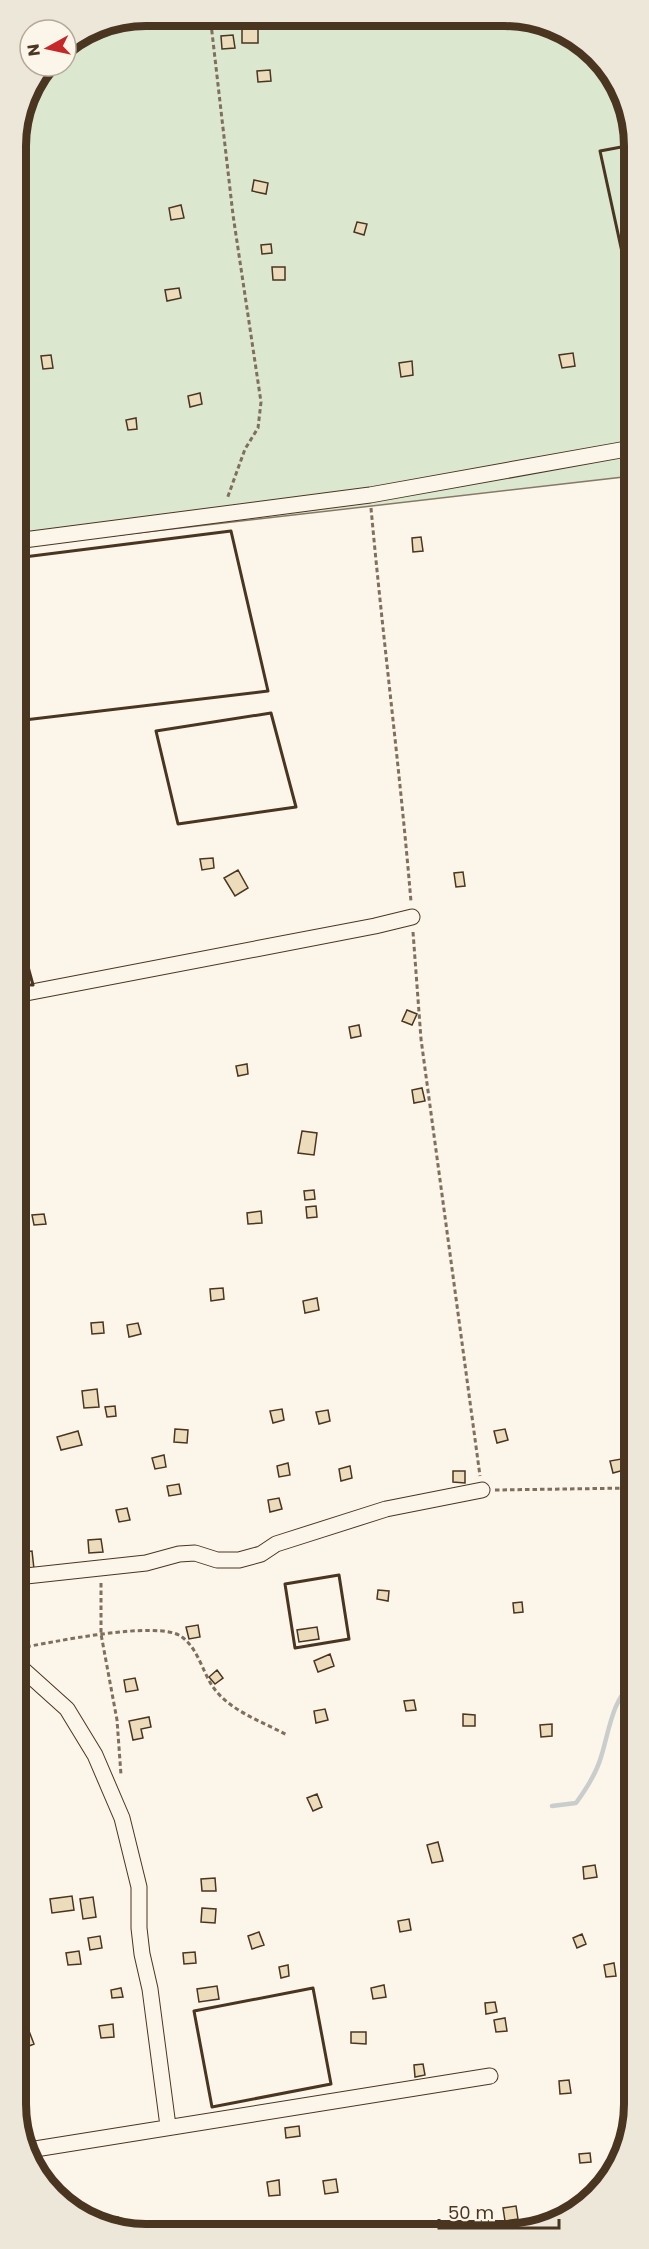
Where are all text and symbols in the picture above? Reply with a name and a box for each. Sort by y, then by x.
north arrow [18,18,78,78]
text: N [21,42,46,58]
scale bar [439,2192,559,2230]
text: 50 m [448,2200,494,2225]

